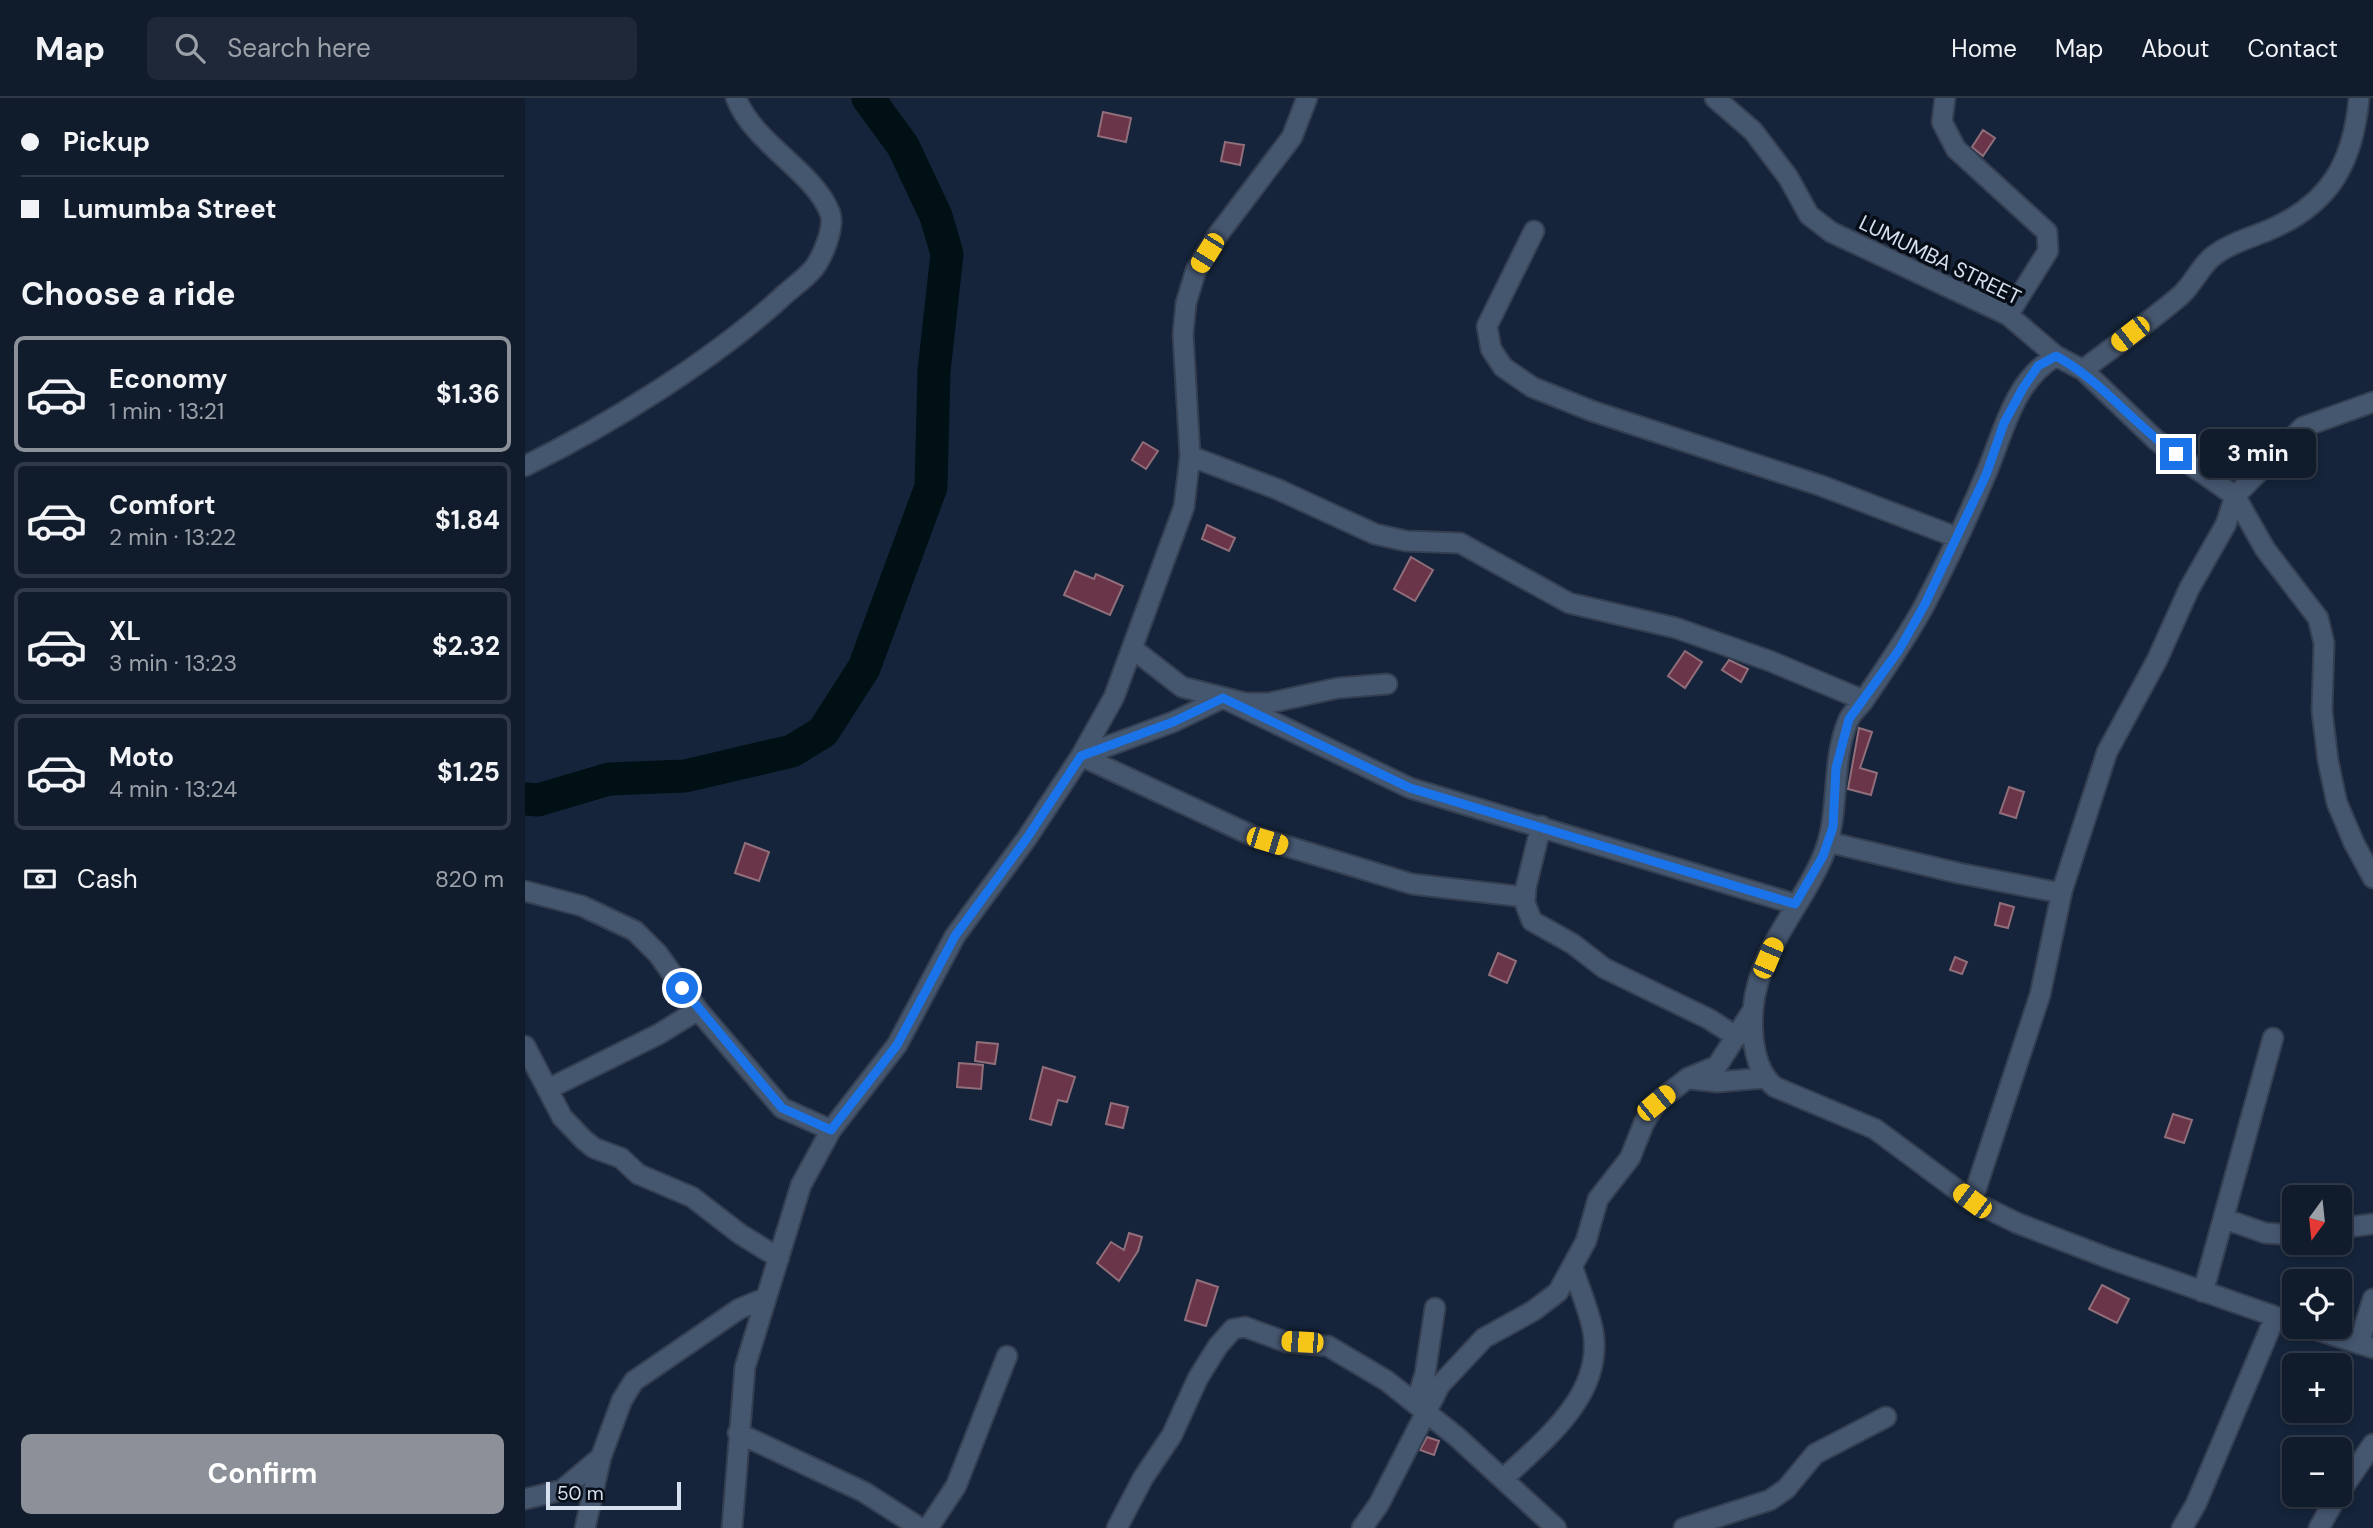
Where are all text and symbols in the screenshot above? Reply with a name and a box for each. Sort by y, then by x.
search box [147,17,637,80]
text: Map [35,27,105,70]
icon: search [171,29,209,67]
text: Search here [227,31,371,65]
text: Home [1951,33,2017,64]
text: Map [2055,33,2103,64]
text: About [2141,33,2210,64]
text: Contact [2248,33,2338,64]
text: Pickup [63,125,150,159]
text: Lumumba Street [63,192,277,226]
street label: LUMUMBA STREET [1854,209,2026,311]
car [1187,230,1228,276]
text: Choose a ride [21,273,236,315]
car [2107,313,2154,355]
text: Economy [109,362,227,396]
icon: car [25,363,88,426]
text: $1.36 [436,377,500,411]
text: 1 min · 13:21 [109,396,224,426]
callout: 3 min [2201,430,2316,478]
route end [2160,438,2192,470]
text: 3 min [2227,438,2289,468]
text: Comfort [109,488,215,522]
icon: car [25,489,88,552]
text: $1.84 [435,503,500,537]
text: 2 min · 13:22 [109,522,236,552]
text: XL [109,614,141,648]
icon: car [25,615,88,678]
text: $2.32 [432,629,500,663]
text: 3 min · 13:23 [109,648,237,678]
text: Moto [109,740,174,774]
icon: car [25,741,88,804]
text: $1.25 [437,755,500,789]
text: 4 min · 13:24 [109,774,237,804]
car [1244,825,1291,857]
icon: cash [21,860,59,898]
text: Cash [77,862,138,896]
text: 820 m [435,864,504,894]
car [1751,935,1786,981]
route start [666,972,698,1004]
car [1634,1082,1679,1124]
car [1949,1180,1996,1222]
north arrow [2282,1185,2352,1255]
map controls [2282,1185,2352,1507]
button: locate [2282,1269,2352,1339]
car [1281,1330,1324,1354]
button: + [2282,1353,2352,1423]
button: Confirm [21,1434,504,1514]
button: − [2282,1437,2352,1507]
scale bar [546,1479,681,1511]
text: 50 m [557,1481,604,1506]

